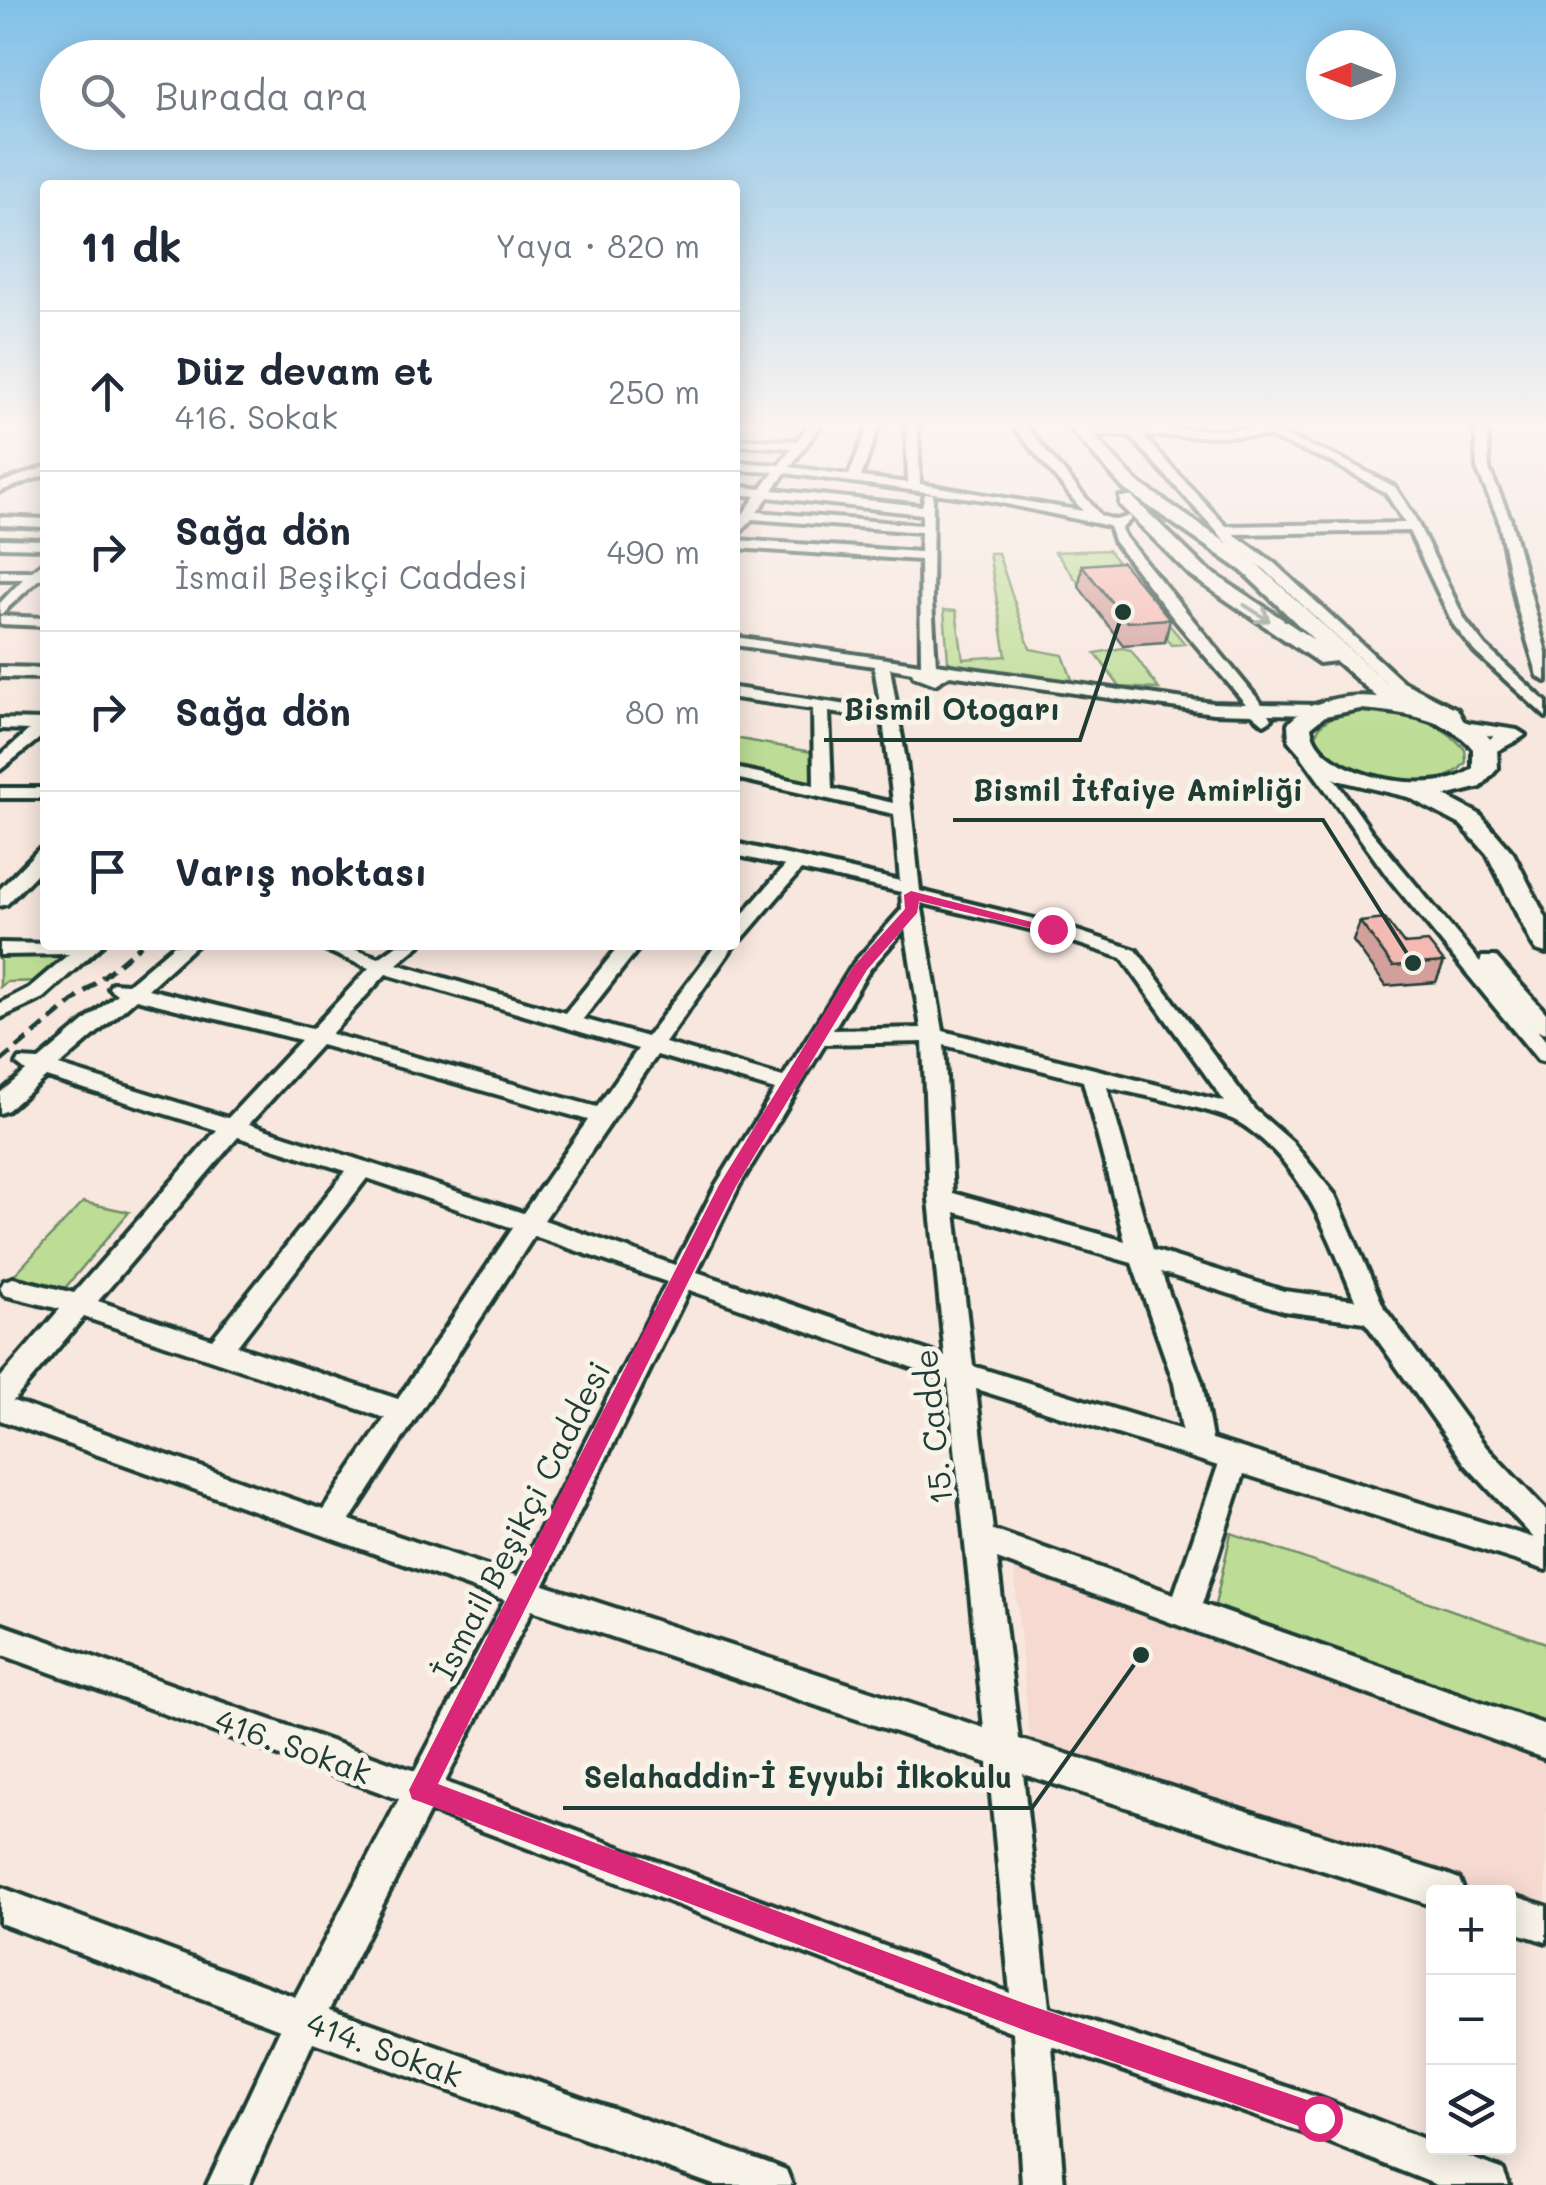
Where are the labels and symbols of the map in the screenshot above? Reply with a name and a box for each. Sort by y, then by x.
north arrow [1306,30,1396,120]
one-way arrow [1242,603,1271,623]
callout: Bismil Otogarı [824,680,1080,740]
text: Bismil Otogarı [844,688,1060,728]
callout: Bismil İtfaiye Amirliği [953,760,1323,820]
text: Bismil İtfaiye Amirliği [973,769,1303,809]
route end [1030,907,1076,953]
street label: 15. Cadde [903,1347,961,1507]
street label: İsmail Beşikçi Caddesi [421,1353,619,1687]
street label: 416. Sokak [210,1697,378,1793]
callout: Selahaddin-İ Eyyubi İlkokulu [563,1748,1032,1808]
text: Selahaddin-İ Eyyubi İlkokulu [584,1756,1012,1796]
street label: 414. Sokak [301,2000,469,2096]
route start [1297,2096,1343,2142]

